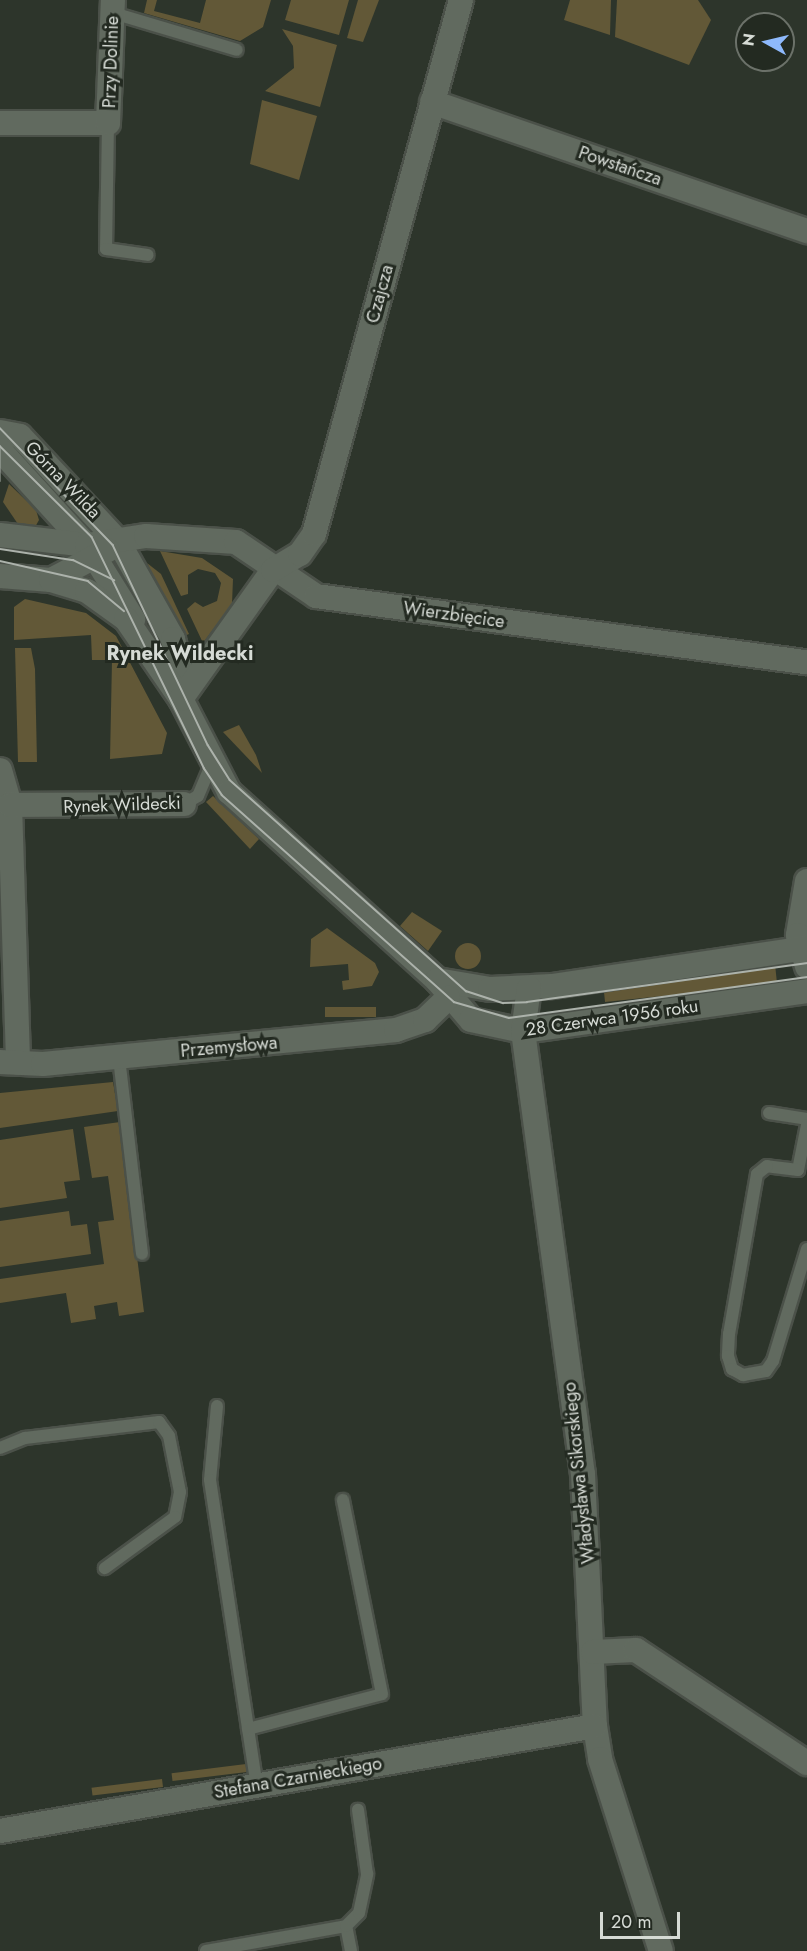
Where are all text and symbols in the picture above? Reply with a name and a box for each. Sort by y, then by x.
north arrow [735,12,795,72]
street label: Przy Dolinie [99,15,123,109]
text: N [736,32,761,48]
street label: Powstańcza [576,142,664,190]
street label: Czajcza [362,263,398,325]
street label: Górna Wilda [21,437,105,523]
street label: Wierzbięcice [402,597,506,633]
district label: Rynek Wildecki [107,641,253,665]
street label: Rynek Wildecki [63,792,181,818]
street label: 28 Czerwca 1956 roku [524,995,700,1041]
street label: Przemysłowa [180,1032,278,1062]
street label: Władysława Sikorskiego [559,1381,599,1565]
street label: Stefana Czarnieckiego [212,1753,384,1803]
scale bar [603,1900,682,1938]
text: 20 m [611,1909,651,1935]

